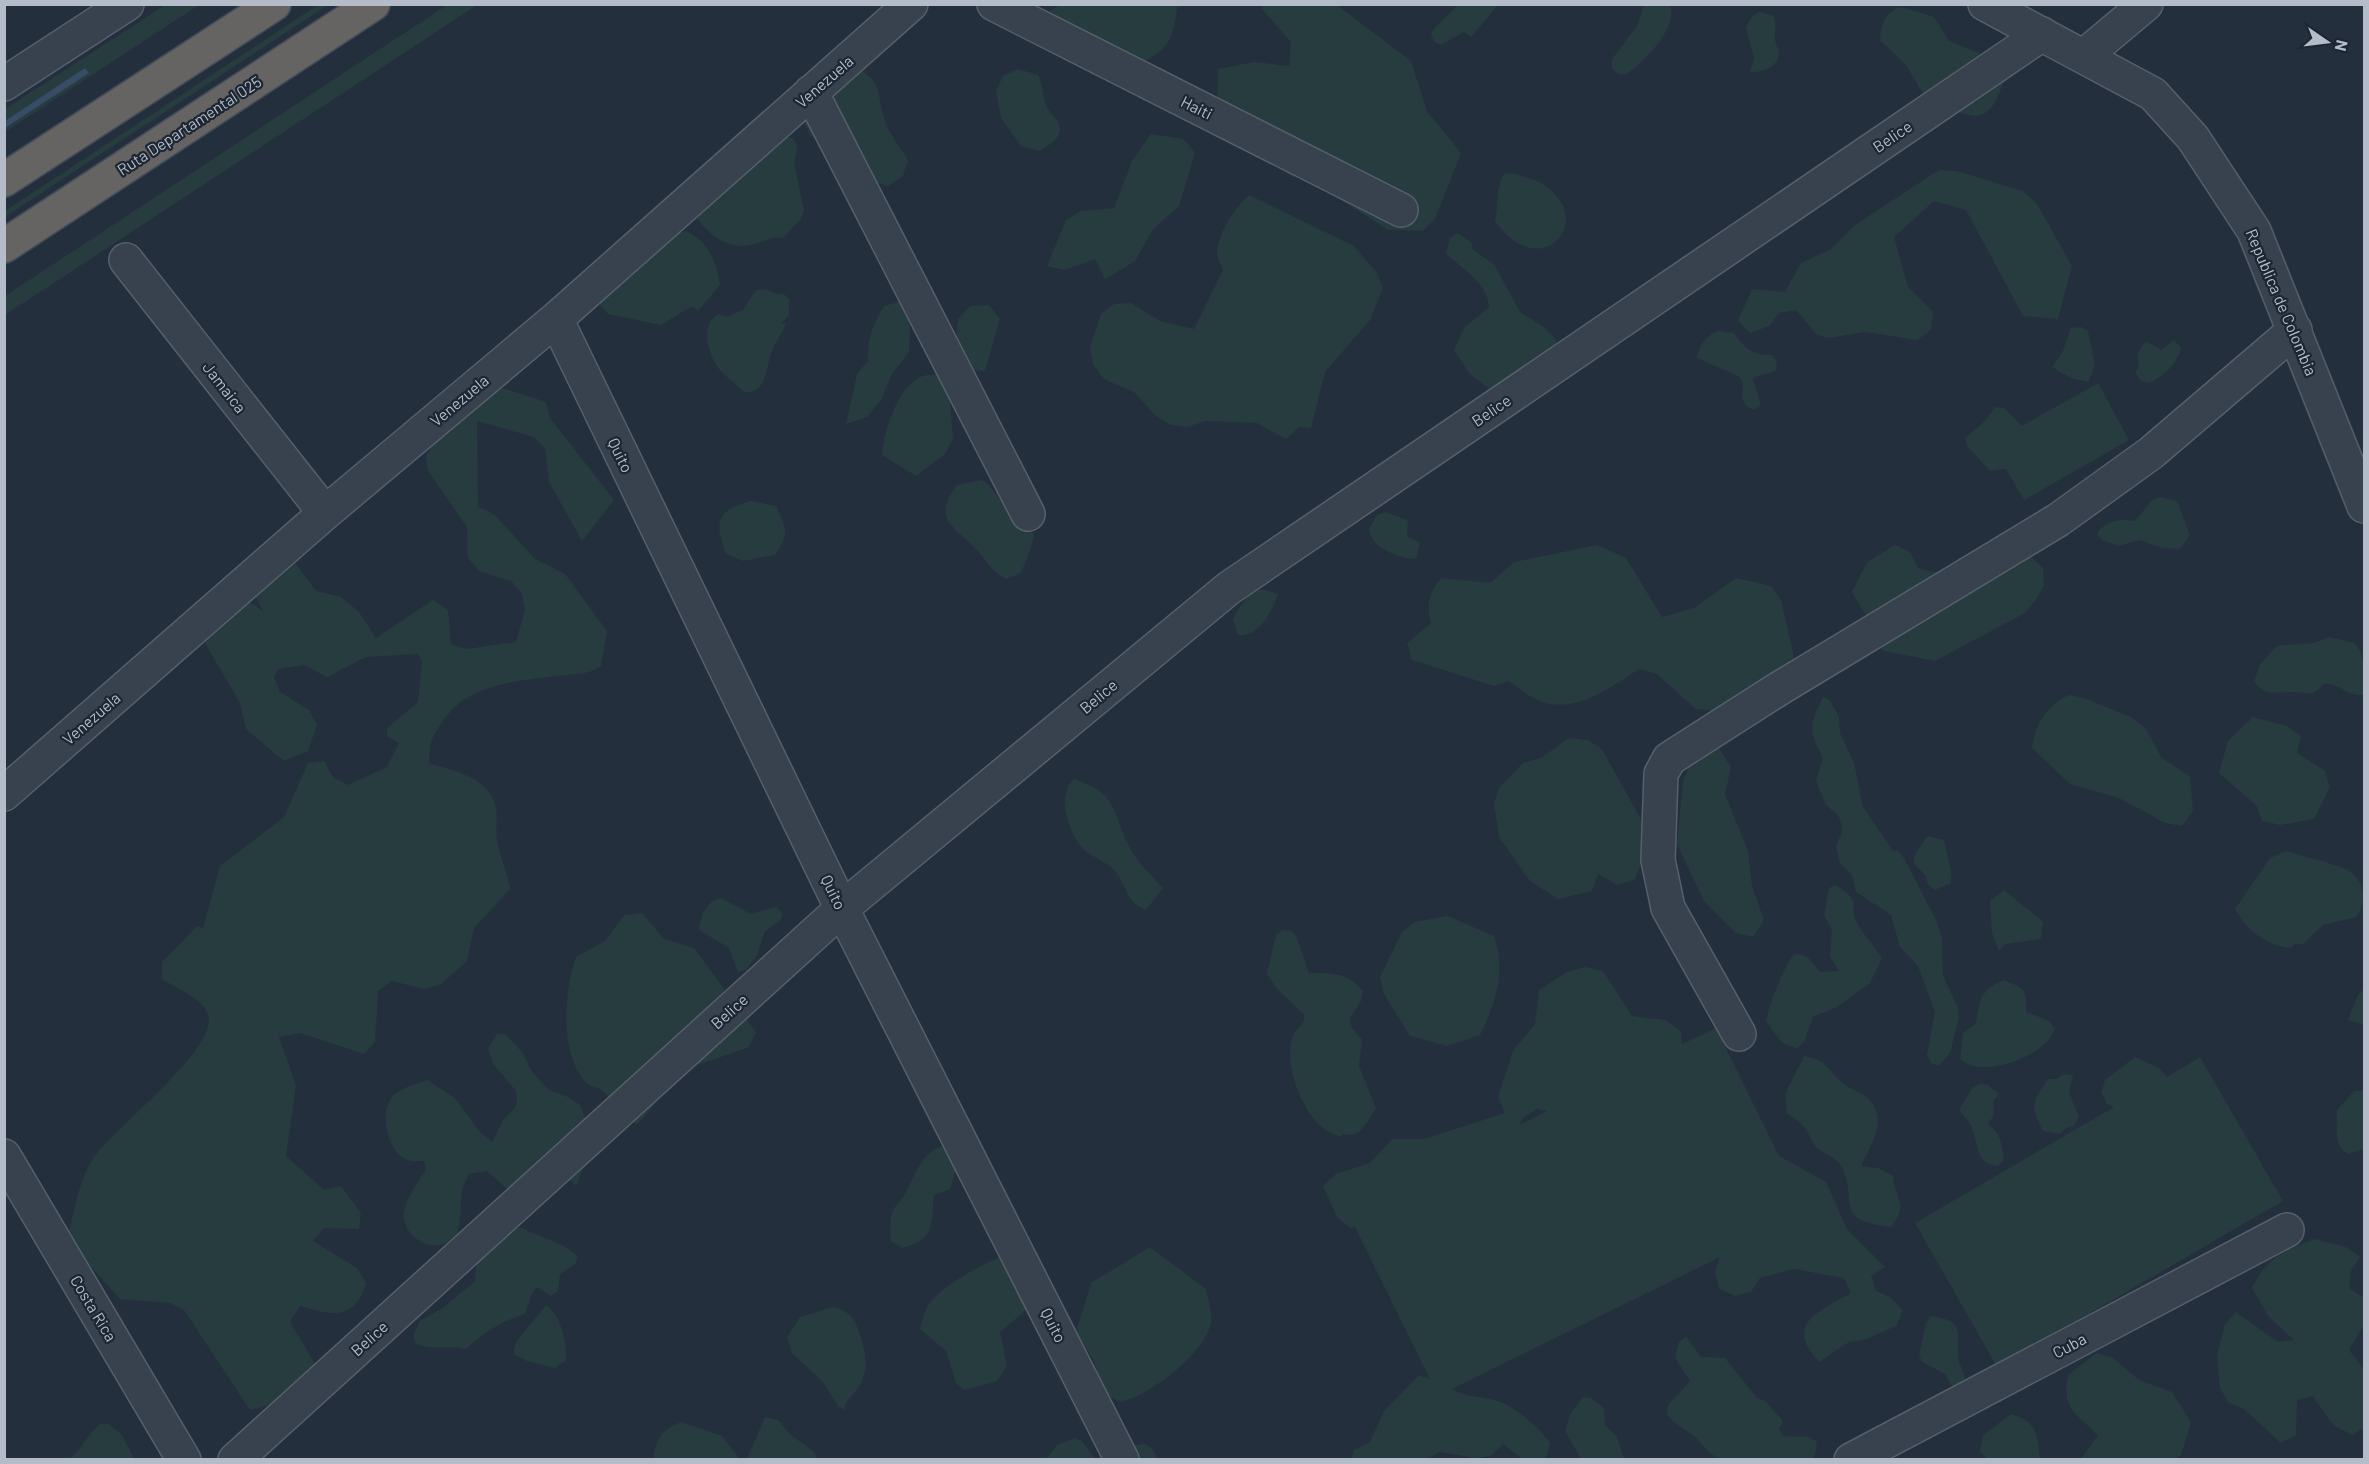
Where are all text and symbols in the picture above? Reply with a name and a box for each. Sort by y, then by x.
north arrow [2297,12,2357,72]
text: N [2332,38,2353,53]
street label: Venezuela [791,51,857,111]
street label: Ruta Departamental 025 [113,71,265,179]
street label: Haiti [1178,91,1216,123]
street label: Belice [1869,116,1915,156]
street label: Republica de Colombia [2243,226,2321,378]
street label: Jamaica [199,358,251,416]
street label: Venezuela [426,370,492,430]
street label: Belice [1468,390,1514,430]
street label: Quito [605,435,637,475]
street label: Belice [1075,675,1121,717]
street label: Venezuela [58,688,124,748]
street label: Quito [818,872,850,912]
street label: Belice [707,990,751,1032]
street label: Costa Rica [67,1272,121,1344]
street label: Quito [1037,1305,1071,1345]
street label: Belice [347,1317,391,1359]
street label: Cuba [2049,1328,2089,1362]

